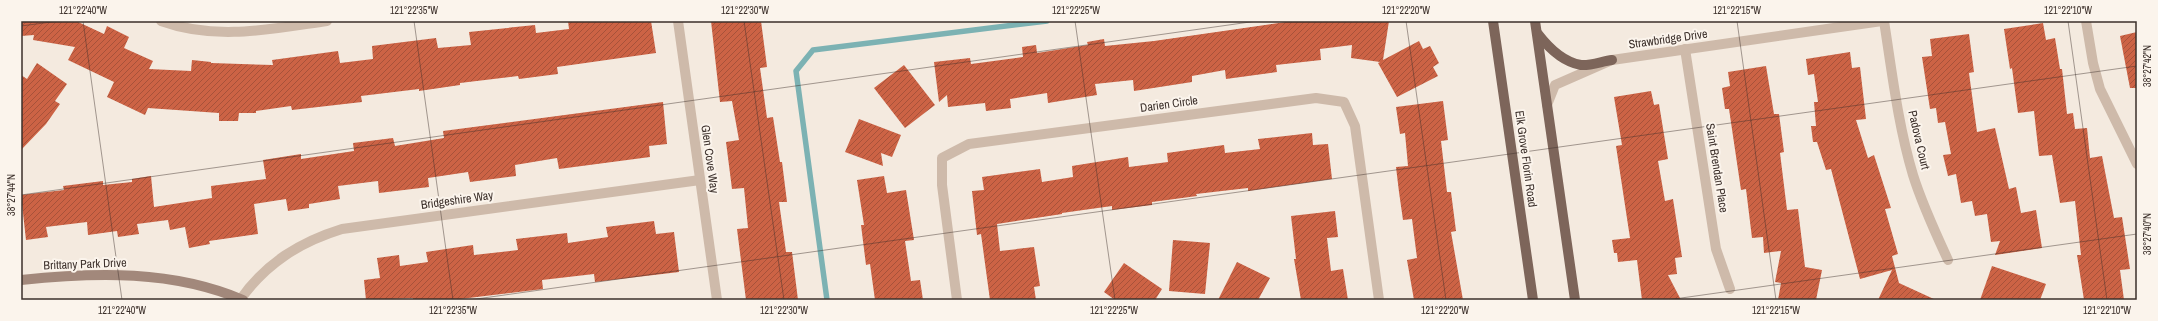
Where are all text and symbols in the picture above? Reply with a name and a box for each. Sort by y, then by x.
text: 121°22'40"W [59,4,107,17]
text: 121°22'35"W [390,4,438,17]
text: 121°22'30"W [721,4,769,17]
text: 121°22'25"W [1052,4,1100,17]
text: 121°22'20"W [1382,4,1430,17]
text: 121°22'15"W [1713,4,1761,17]
text: 121°22'10"W [2044,4,2092,17]
street label: Strawbridge Drive [1628,26,1708,52]
text: 38°27'42"N [2141,45,2154,87]
street label: Darien Circle [1139,92,1199,116]
street label: Padova Court [1904,109,1934,171]
street label: Elk Grove Florin Road [1511,110,1541,208]
street label: Saint Brendan Place [1702,122,1732,214]
street label: Glen Cove Way [697,124,723,194]
text: 38°27'44"N [5,174,18,216]
street label: Bridgeshire Way [420,187,494,213]
text: 38°27'40"N [2141,213,2154,255]
street label: Brittany Park Drive [43,255,127,273]
text: 121°22'40"W [98,304,146,317]
text: 121°22'35"W [429,304,477,317]
text: 121°22'30"W [760,304,808,317]
text: 121°22'25"W [1090,304,1138,317]
text: 121°22'20"W [1421,304,1469,317]
text: 121°22'15"W [1752,304,1800,317]
text: 121°22'10"W [2083,304,2131,317]

